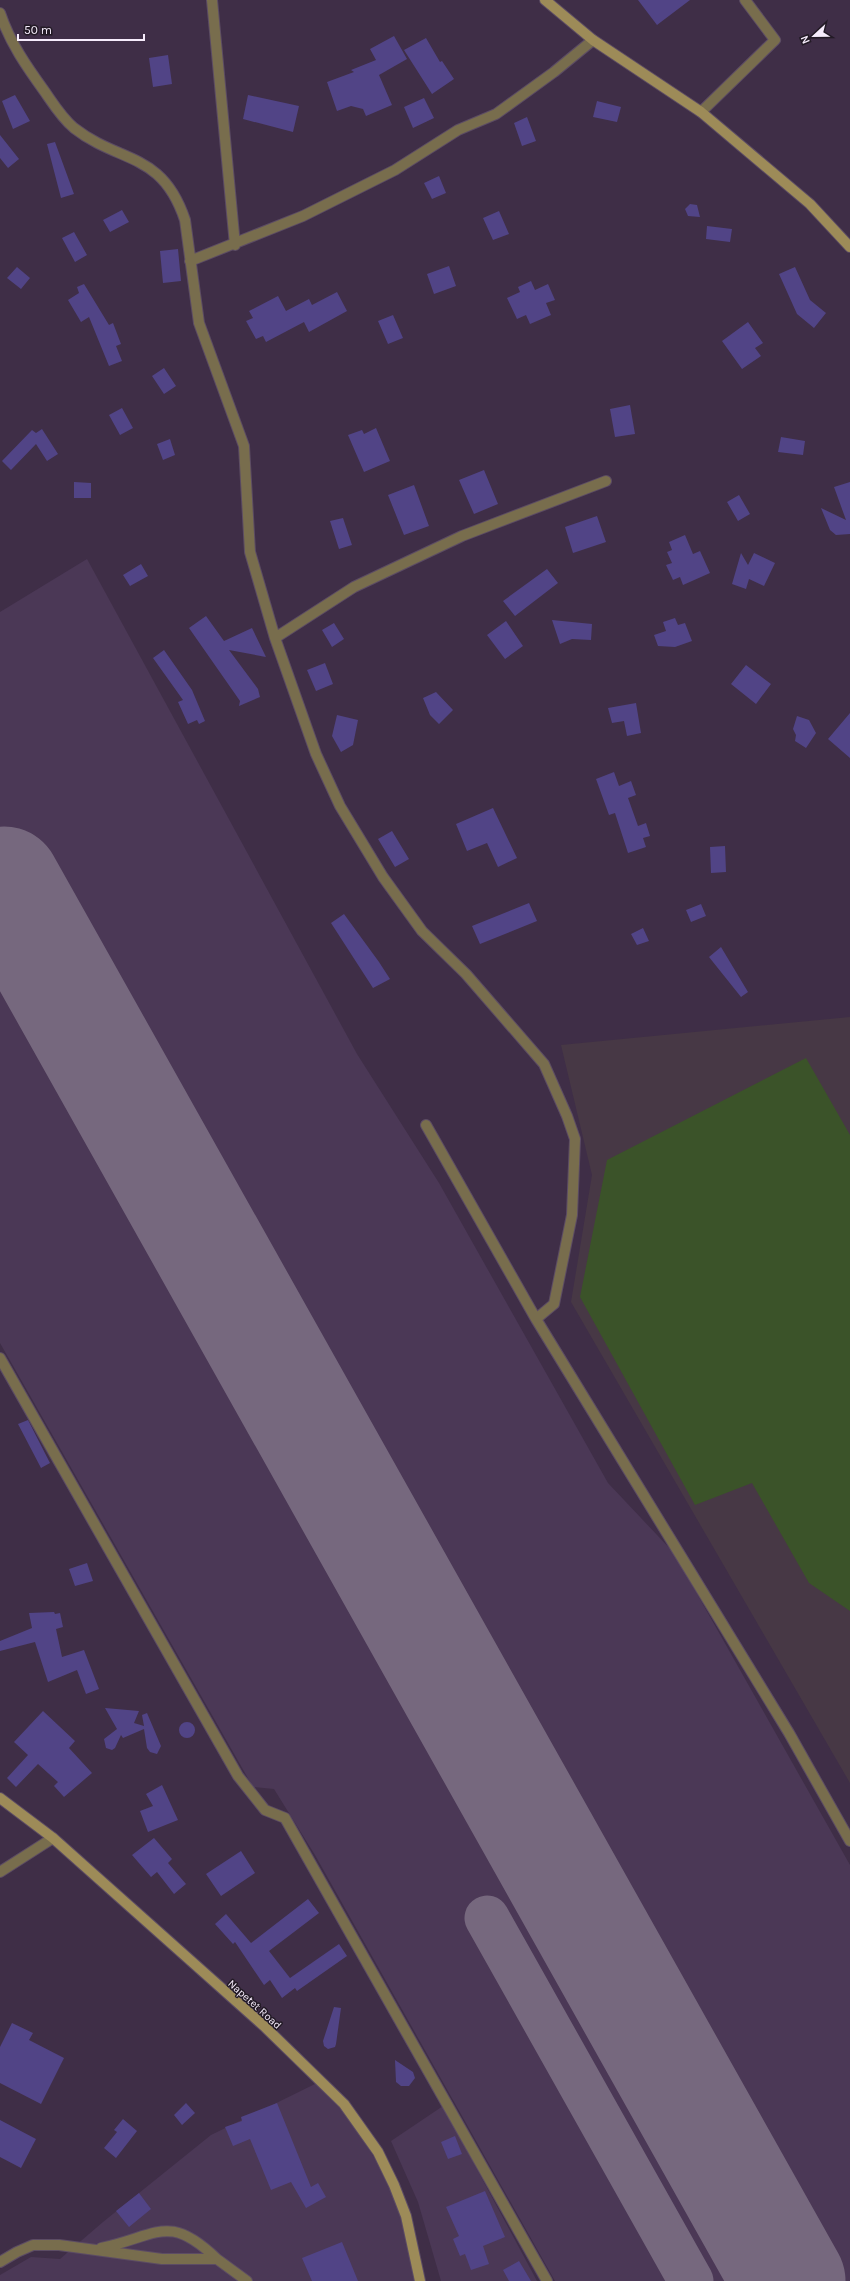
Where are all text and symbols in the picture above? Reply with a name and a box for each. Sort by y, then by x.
scale bar [18,16,144,42]
north arrow [794,16,834,56]
text: 50 m [24,23,52,37]
text: N [798,33,813,46]
street label: Napetet Road [225,1977,284,2032]

